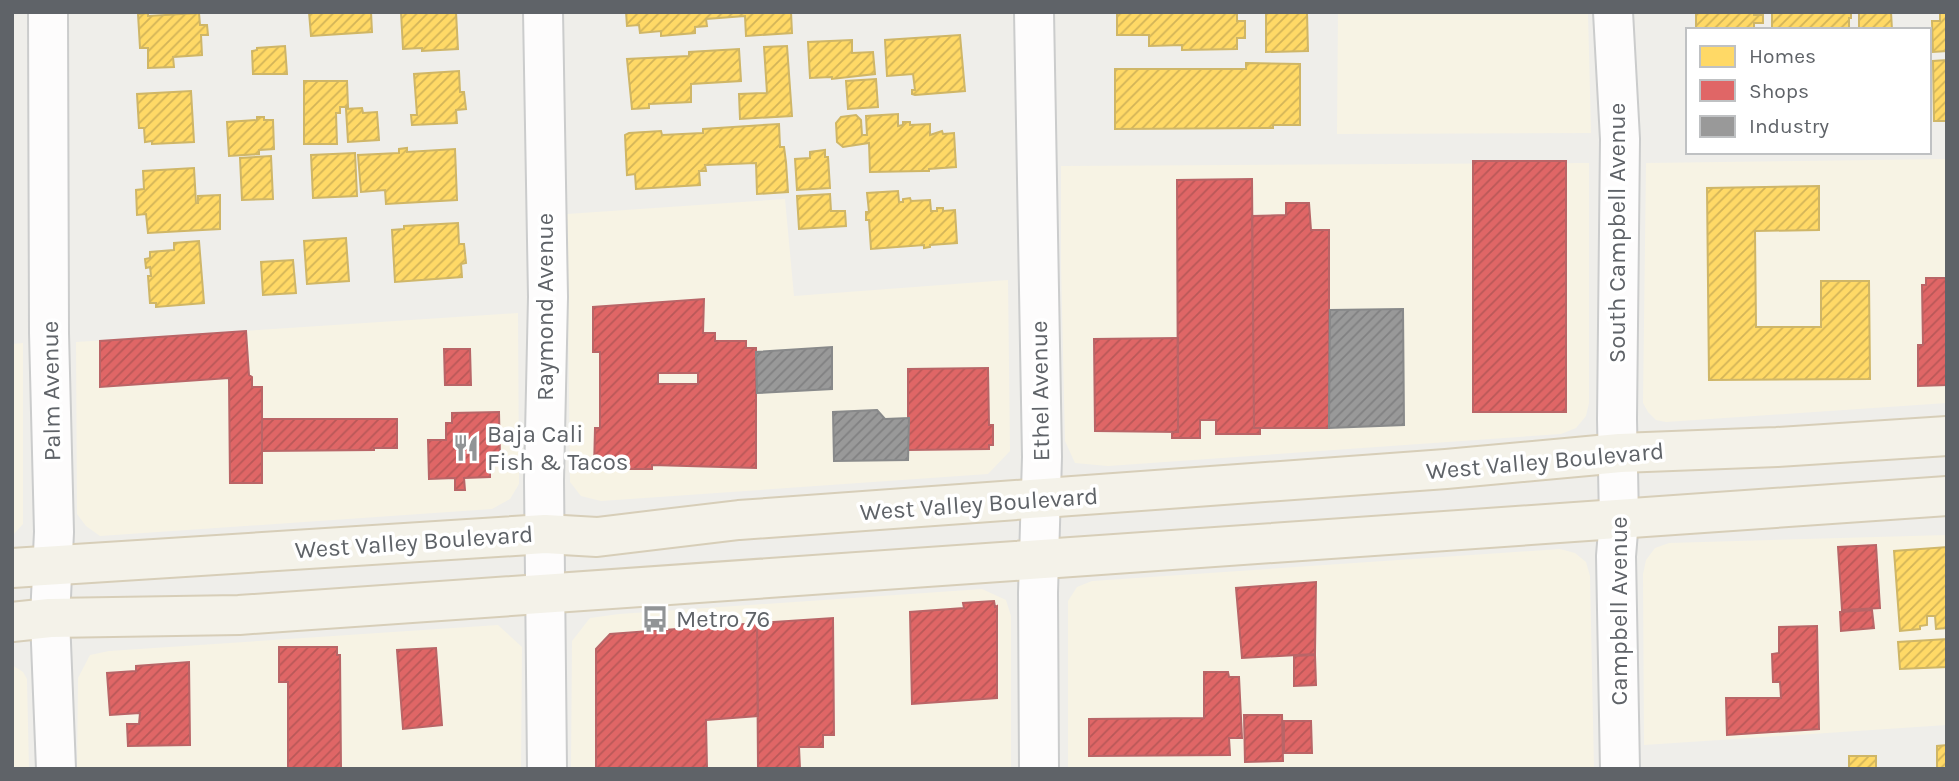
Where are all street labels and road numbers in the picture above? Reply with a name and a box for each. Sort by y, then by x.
street label: South Campbell Avenue [1603,103,1631,363]
street label: Raymond Avenue [531,213,559,401]
street label: Ethel Avenue [1025,320,1055,462]
street label: Palm Avenue [36,321,66,461]
street label: West Valley Boulevard [1425,437,1665,485]
street label: West Valley Boulevard [859,482,1099,526]
street label: Campbell Avenue [1605,516,1633,706]
street label: West Valley Boulevard [294,520,534,564]

